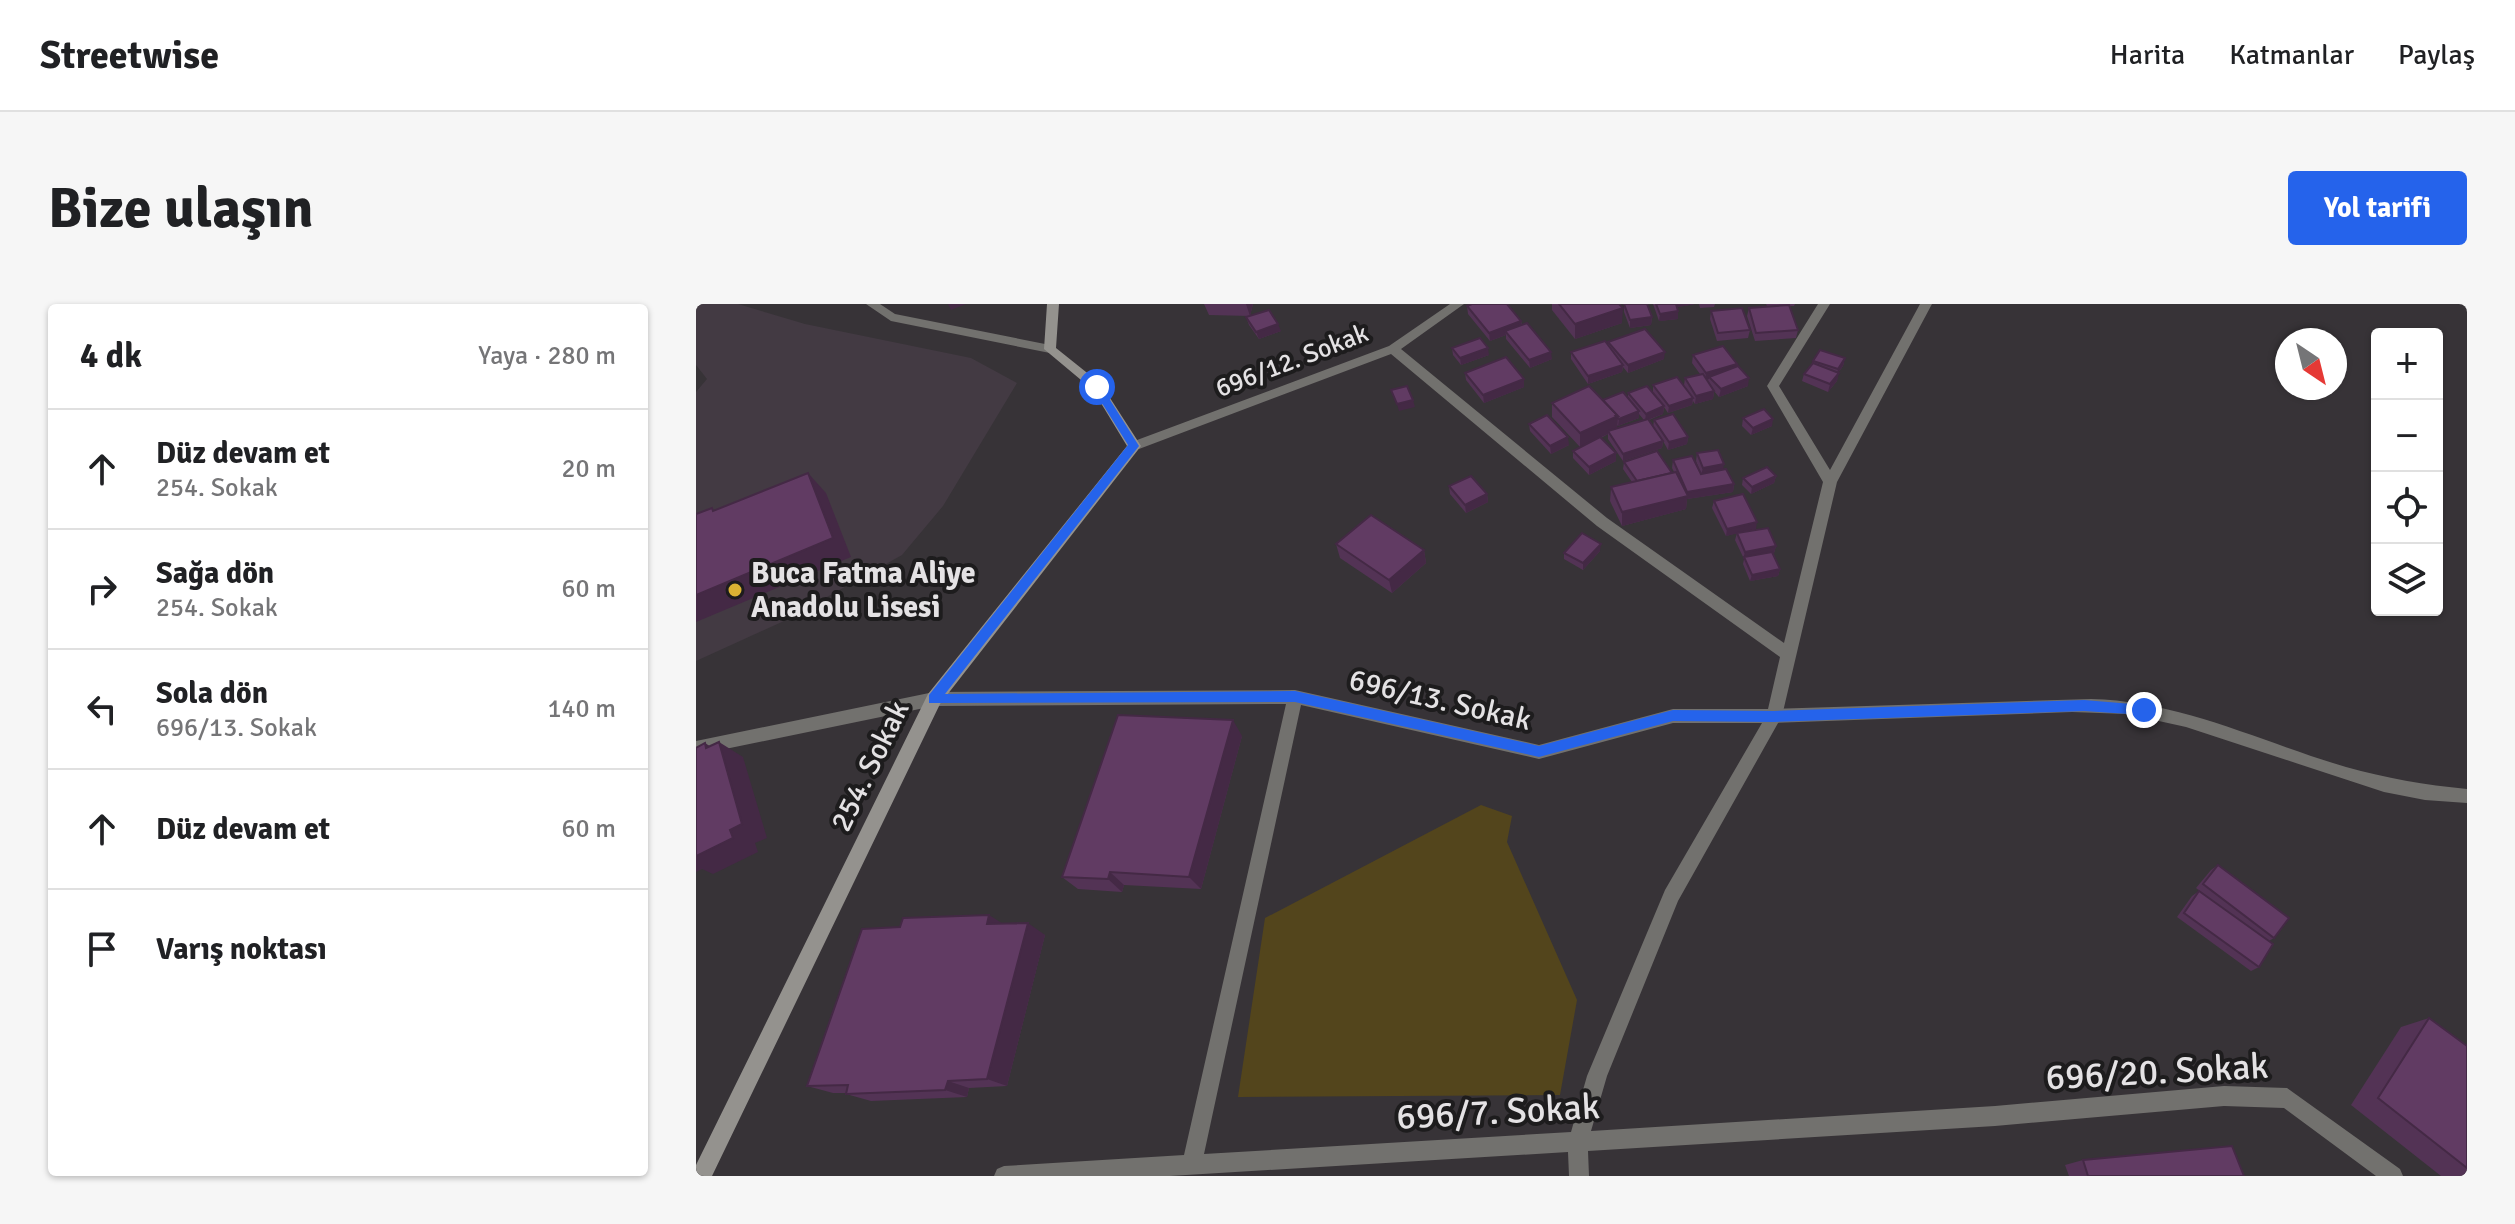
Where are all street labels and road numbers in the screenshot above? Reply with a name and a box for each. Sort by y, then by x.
street label: 696/12. Sokak [1211,317,1373,405]
street label: 696/13. Sokak [1345,661,1535,739]
street label: 254. Sokak [823,695,917,837]
street label: 696/20. Sokak [2045,1044,2269,1100]
street label: 696/7. Sokak [1395,1084,1601,1140]

